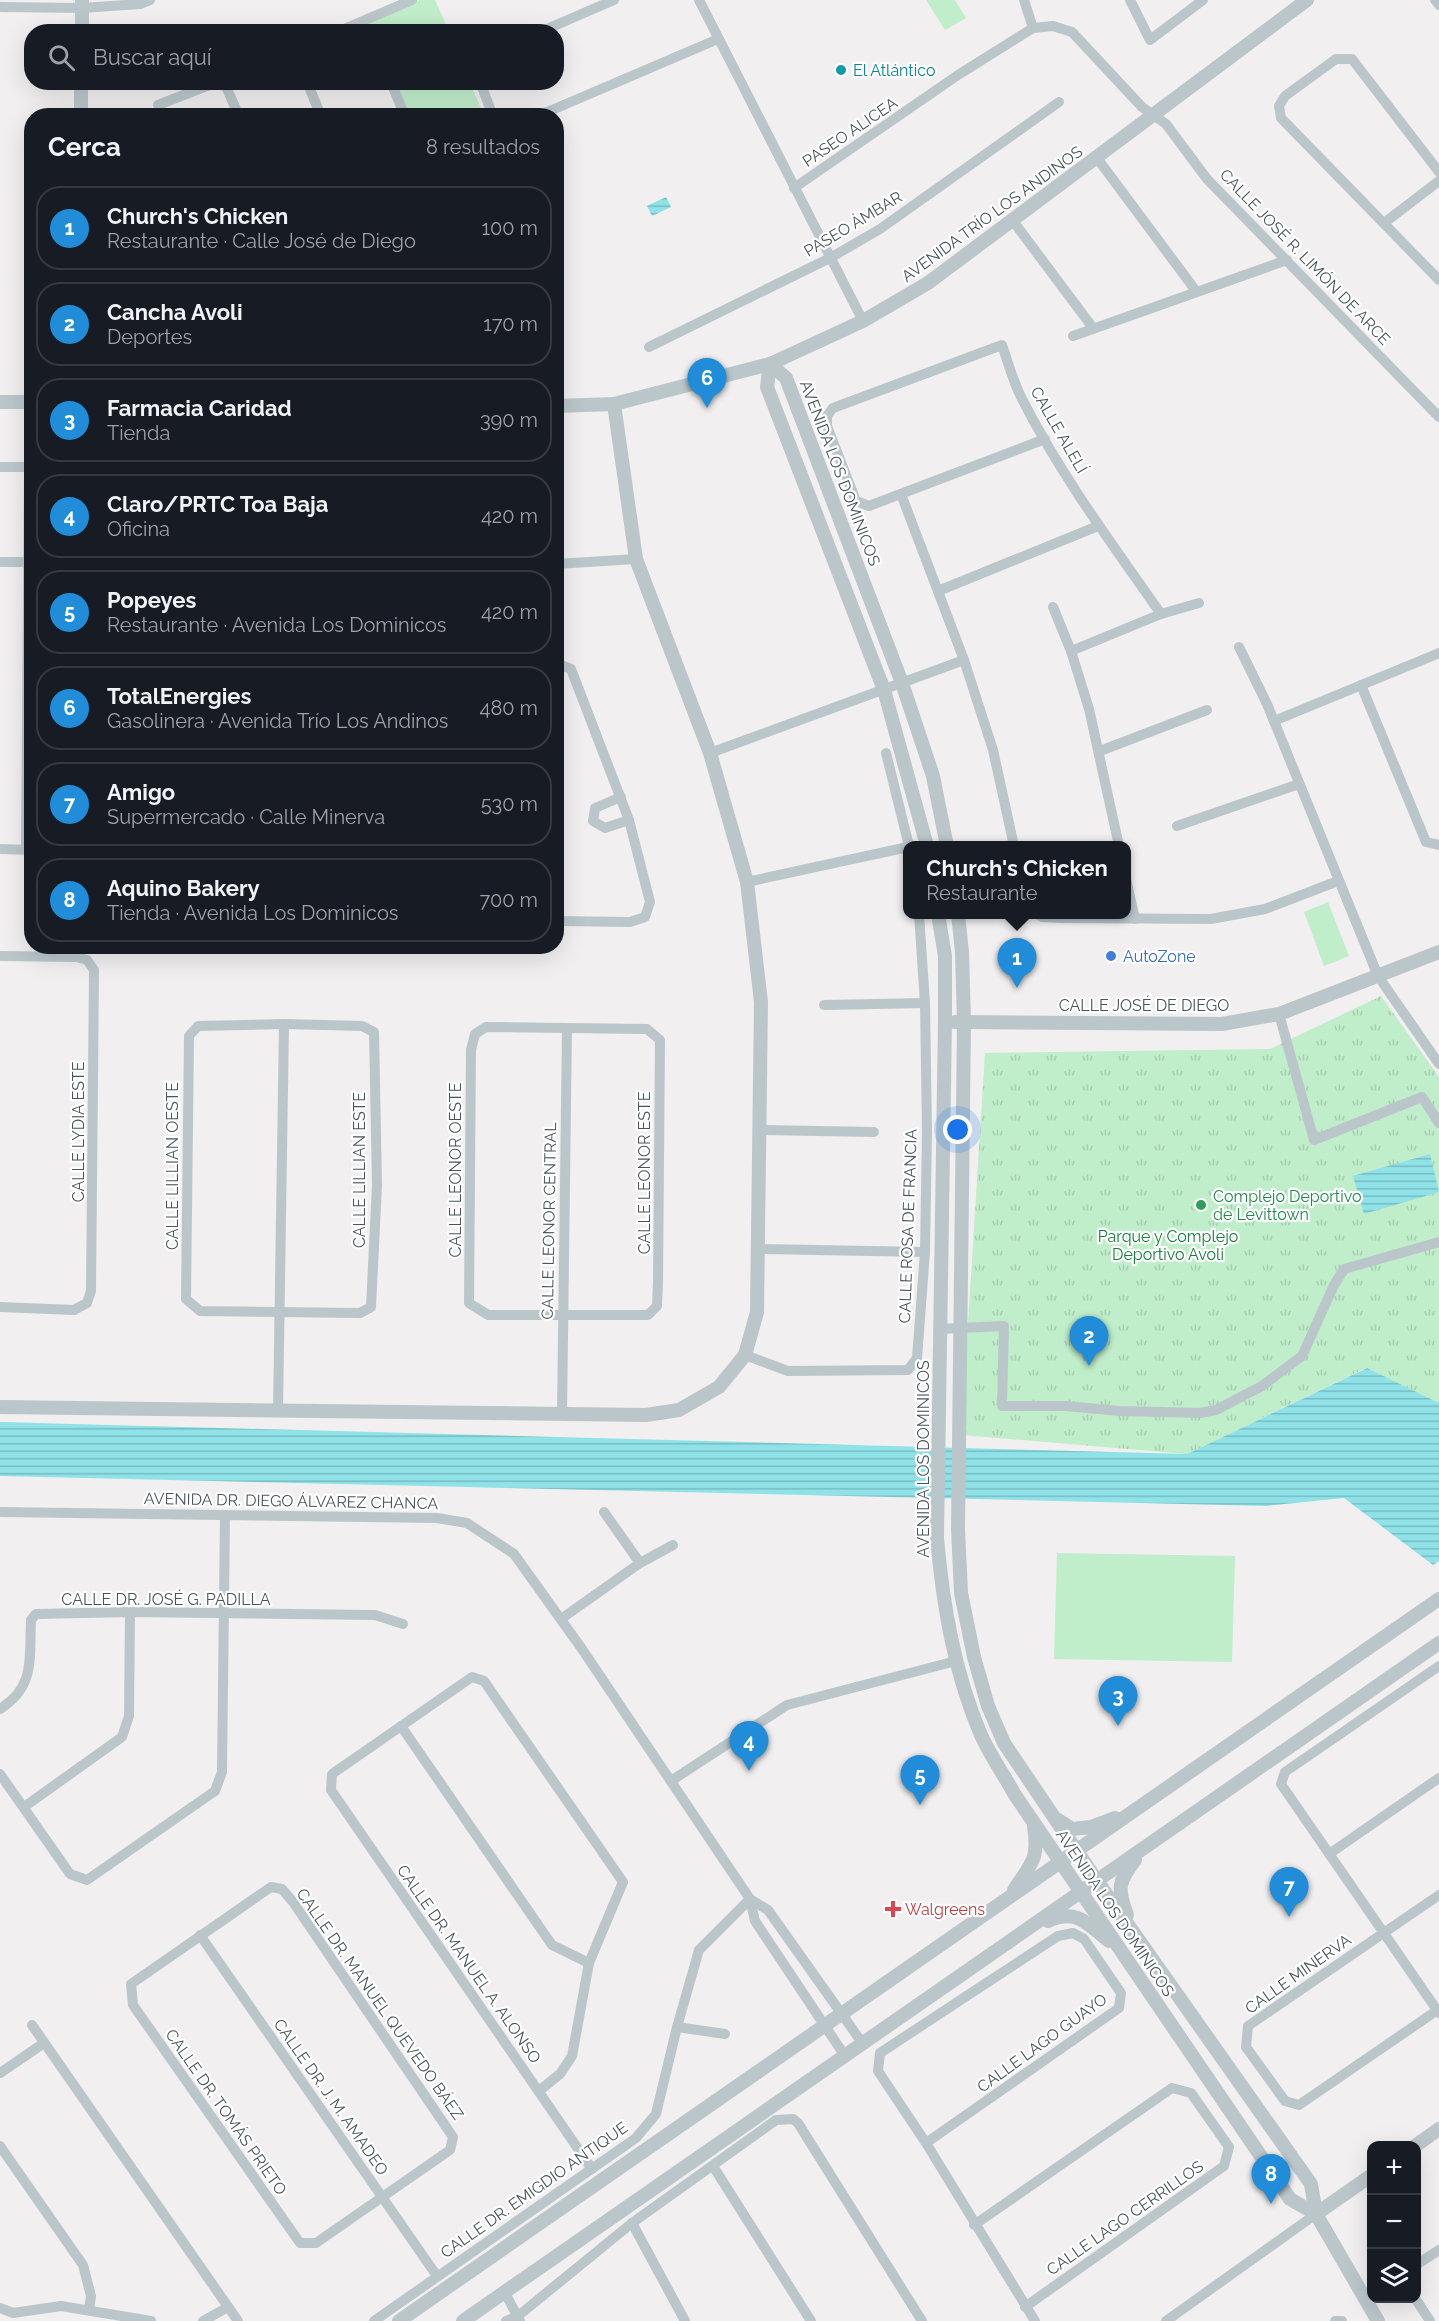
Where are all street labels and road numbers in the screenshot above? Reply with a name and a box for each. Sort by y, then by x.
street label: PASEO ALICEA [799,93,901,171]
street label: AVENIDA TRÍO LOS ANDINOS [897,141,1086,286]
street label: CALLE JOSÉ R. LIMÓN DE ARCE [1216,164,1395,349]
street label: PASEO ÁMBAR [800,186,906,261]
street label: AVENIDA LOS DOMINICOS [796,378,884,569]
street label: CALLE ALELÍ [1027,383,1092,477]
street label: CALLE JOSÉ DE DIEGO [1059,995,1229,1015]
street label: CALLE LYDIA ESTE [69,1061,88,1202]
street label: CALLE LILLIAN OESTE [163,1082,182,1250]
street label: CALLE LEONOR OESTE [446,1082,465,1257]
street label: CALLE LEONOR ESTE [635,1091,654,1254]
street label: CALLE LILLIAN ESTE [350,1092,369,1248]
street label: CALLE LEONOR CENTRAL [538,1122,560,1320]
street label: CALLE ROSA DE FRANCIA [895,1128,921,1324]
street label: AVENIDA LOS DOMINICOS [914,1360,933,1558]
street label: AVENIDA DR. DIEGO ÁLVAREZ CHANCA [144,1488,439,1513]
street label: CALLE DR. JOSÉ G. PADILLA [61,1589,271,1609]
street label: AVENIDA LOS DOMINICOS [1052,1826,1178,2000]
street label: CALLE DR. MANUEL A. ALONSO [393,1861,545,2067]
street label: CALLE DR. MANUEL QUEVEDO BÁEZ [292,1884,468,2123]
street label: CALLE MINERVA [1241,1930,1355,2018]
street label: CALLE LAGO GUAYO [973,1990,1111,2096]
street label: CALLE DR. J. M. AMADEO [270,2015,392,2179]
street label: CALLE DR. TOMÁS PRIETO [161,2025,291,2199]
street label: CALLE DR. EMIGDIO ANTIQUE [437,2118,631,2262]
street label: CALLE LAGO CERRILLOS [1043,2156,1207,2279]

